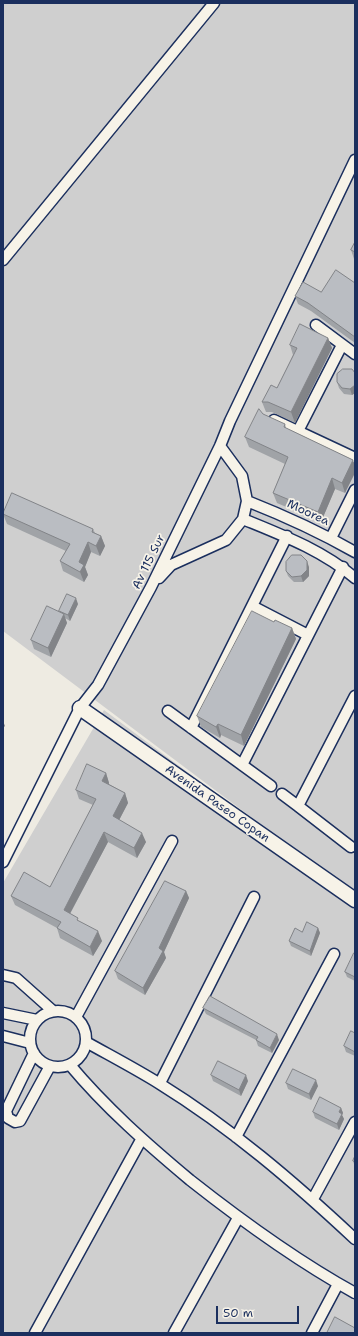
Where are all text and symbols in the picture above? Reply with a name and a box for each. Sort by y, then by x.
street label: Moorea [285,497,331,529]
street label: Av 115 Sur [130,532,168,592]
street label: Avenida Paseo Copan [162,762,272,846]
scale bar [218,1298,301,1324]
text: 50 m [223,1305,253,1321]

